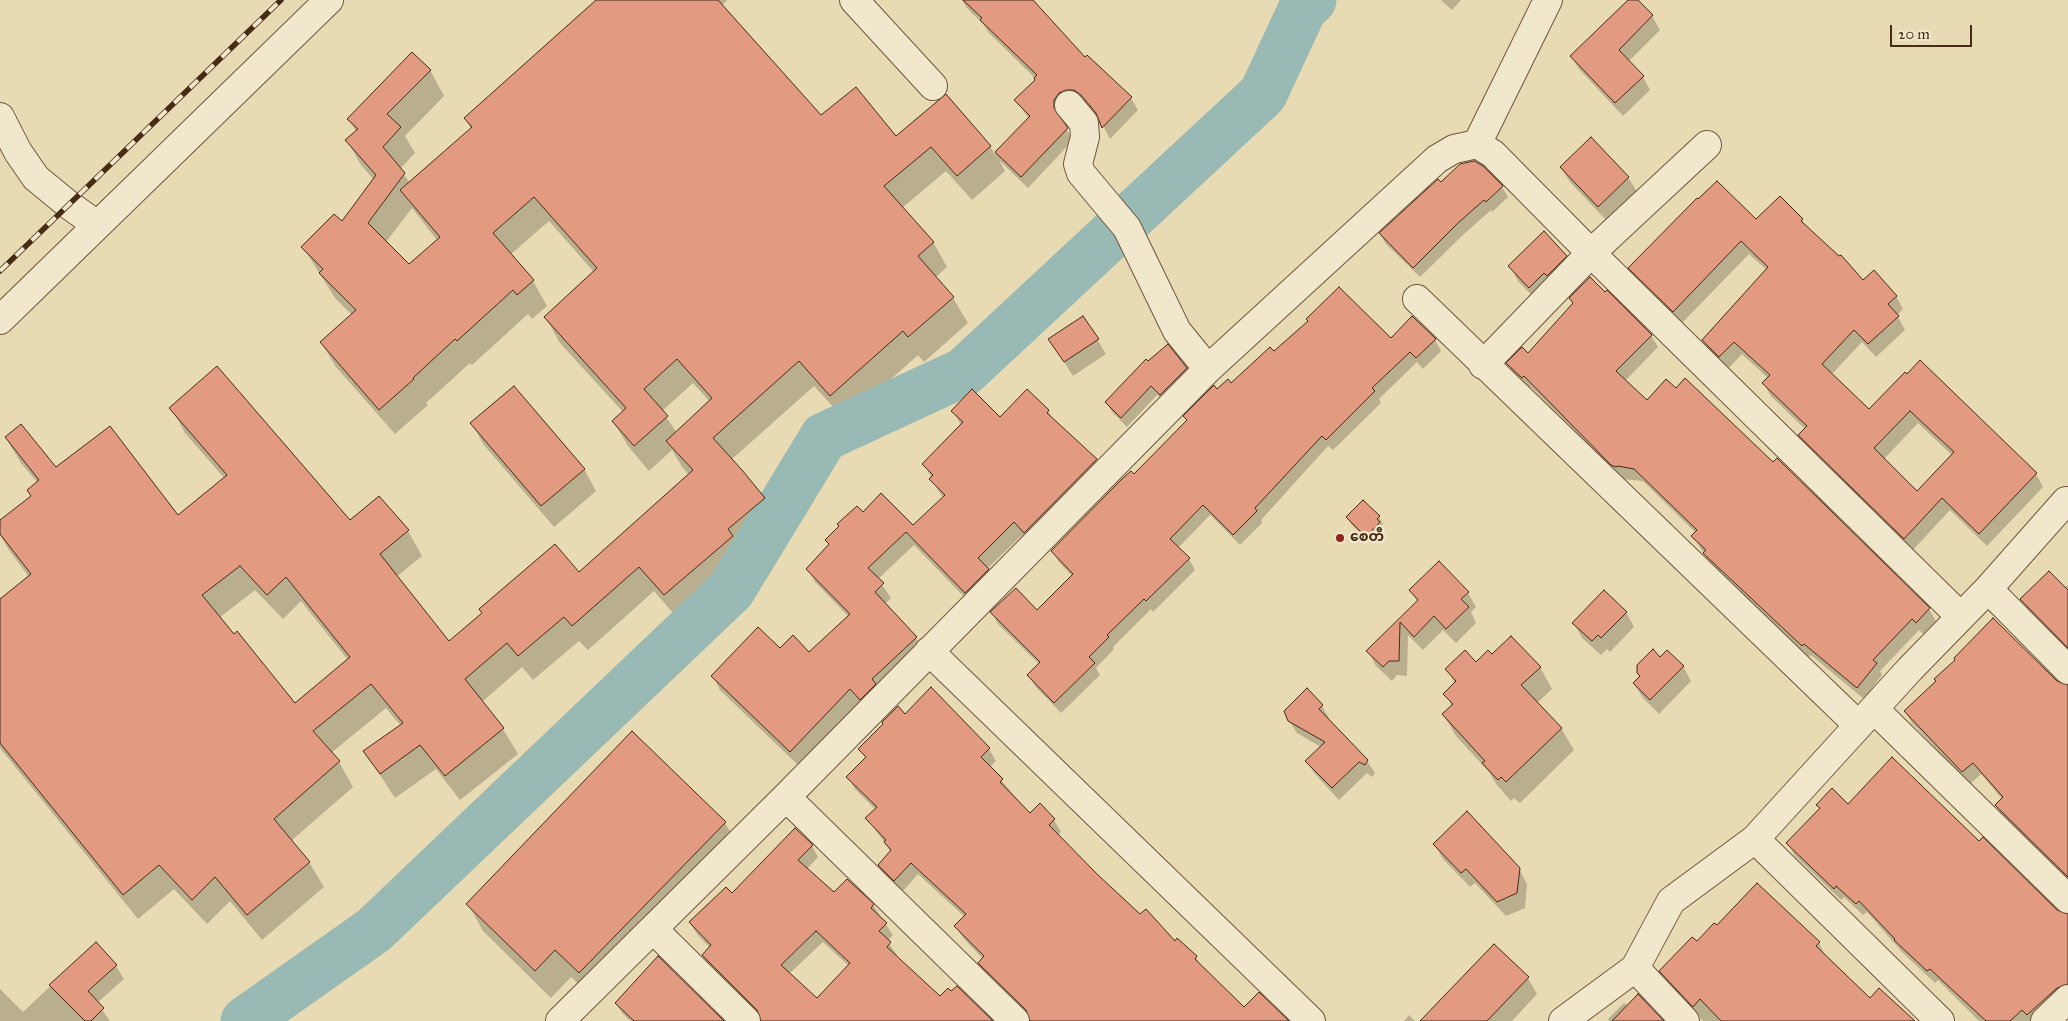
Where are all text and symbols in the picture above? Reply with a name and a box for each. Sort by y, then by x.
scale bar [1893,15,1976,47]
text: 20 m [1898,25,1930,43]
place label: စေတီ [1350,530,1384,546]
marker: စေတီ [1334,532,1346,544]

